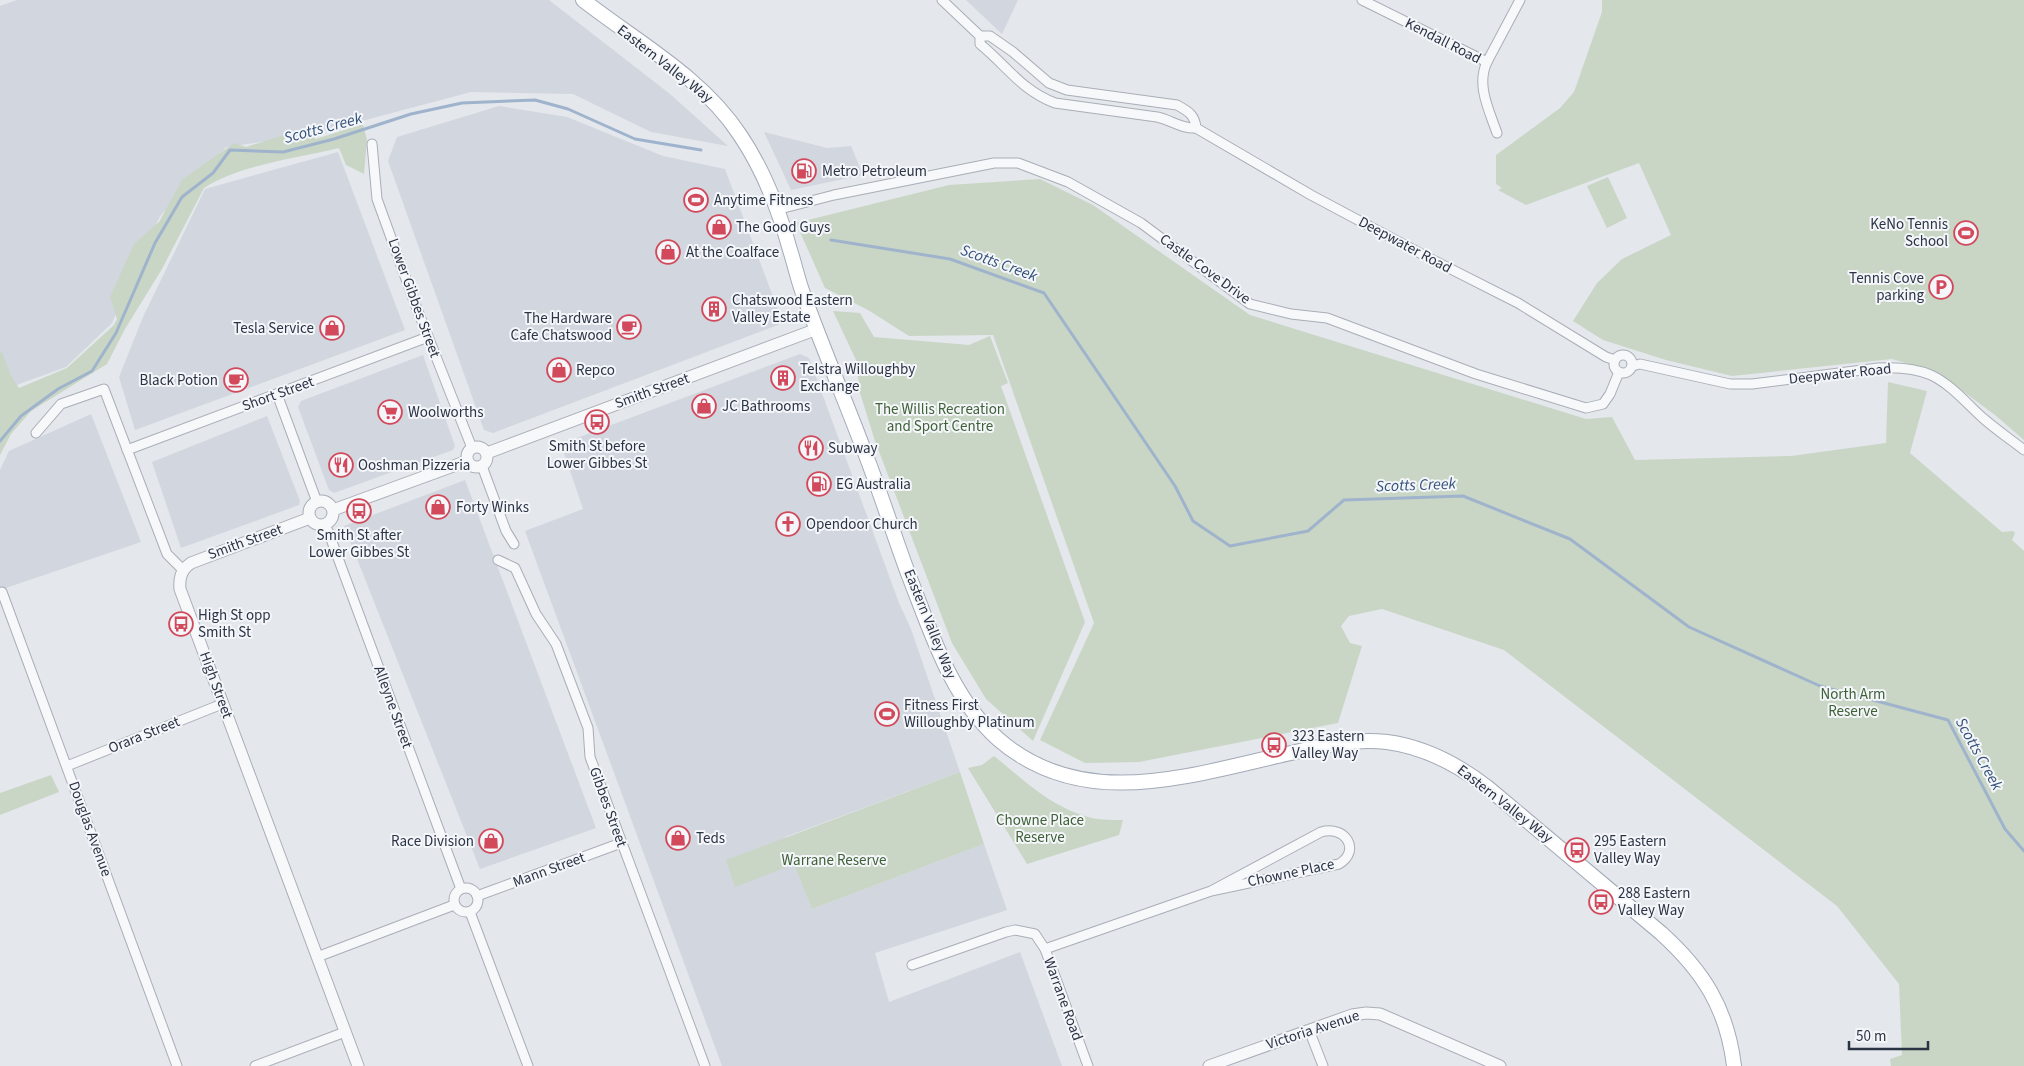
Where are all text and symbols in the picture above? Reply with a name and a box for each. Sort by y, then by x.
street label: Kendall Road [1401,13,1485,69]
street label: Eastern Valley Way [613,20,717,108]
water label: Scotts Creek [281,107,365,149]
fuel station icon: Metro Petroleum [791,158,817,184]
place label: Metro Petroleum [822,161,927,182]
sports icon: Anytime Fitness [683,187,709,213]
place label: Anytime Fitness [714,190,813,211]
street label: Deepwater Road [1355,212,1455,278]
shop icon: The Good Guys [706,214,732,240]
place label: KeNo Tennis School [1870,214,1948,252]
place label: The Good Guys [736,217,830,238]
sports icon: KeNo Tennis School [1953,220,1979,246]
street label: Castle Cove Drive [1155,229,1255,309]
street label: Lower Gibbes Street [383,235,445,361]
shop icon: At the Coalface [655,239,681,265]
water label: Scotts Creek [958,239,1041,287]
place label: At the Coalface [686,242,779,263]
place label: Tennis Cove parking [1849,268,1924,306]
parking icon: Tennis Cove parking [1928,274,1954,300]
place label: Chatswood Eastern Valley Estate [732,290,853,328]
building icon: Chatswood Eastern Valley Estate [701,296,727,322]
place label: The Hardware Cafe Chatswood [511,308,612,346]
cafe icon: The Hardware Cafe Chatswood [616,314,642,340]
shop icon: Tesla Service [319,315,345,341]
place label: Tesla Service [233,318,314,339]
shop icon: Repco [546,357,572,383]
street label: Deepwater Road [1788,358,1892,390]
place label: Telstra Willoughby Exchange [800,359,915,397]
place label: Repco [576,360,615,381]
building icon: Telstra Willoughby Exchange [770,365,796,391]
cafe icon: Black Potion [223,367,249,393]
street label: Smith Street [612,368,692,414]
place label: Black Potion [139,370,218,391]
street label: Short Street [239,371,317,417]
shop icon: JC Bathrooms [691,393,717,419]
place label: JC Bathrooms [722,396,810,417]
supermarket icon: Woolworths [377,399,403,425]
park label: The Willis Recreation and Sport Centre [875,399,1005,437]
place label: Woolworths [408,402,483,423]
bus stop icon: Smith St before Lower Gibbes St [584,409,610,435]
restaurant icon: Subway [798,435,824,461]
place label: Smith St before Lower Gibbes St [547,436,647,474]
place label: Subway [828,438,878,459]
restaurant icon: Ooshman Pizzeria [328,452,354,478]
place label: Ooshman Pizzeria [358,455,470,476]
fuel station icon: EG Australia [806,471,832,497]
water label: Scotts Creek [1376,473,1457,497]
place label: EG Australia [836,474,911,495]
shop icon: Forty Winks [425,494,451,520]
place label: Forty Winks [456,497,529,518]
bus stop icon: Smith St after Lower Gibbes St [346,498,372,524]
church icon: Opendoor Church [775,511,801,537]
place label: Opendoor Church [806,514,918,535]
street label: Smith Street [205,519,285,565]
place label: Smith St after Lower Gibbes St [309,525,409,563]
street label: Eastern Valley Way [898,566,962,682]
place label: High St opp Smith St [198,605,271,643]
bus stop icon: High St opp Smith St [168,611,194,637]
street label: High Street [194,649,238,721]
street label: Alleyne Street [368,663,418,751]
park label: North Arm Reserve [1820,684,1886,722]
place label: Fitness First Willoughby Platinum [904,695,1035,733]
sports icon: Fitness First Willoughby Platinum [874,701,900,727]
street label: Orara Street [105,711,183,759]
water label: Scotts Creek [1950,714,2008,795]
place label: 323 Eastern Valley Way [1292,726,1365,764]
bus stop icon: 323 Eastern Valley Way [1261,732,1287,758]
street label: Eastern Valley Way [1453,760,1557,848]
street label: Gibbes Street [584,764,632,850]
street label: Douglas Avenue [63,778,117,880]
park label: Chowne Place Reserve [996,810,1084,848]
shop icon: Teds [665,825,691,851]
shop icon: Race Division [478,828,504,854]
place label: Teds [696,828,725,849]
place label: Race Division [391,831,474,852]
place label: 295 Eastern Valley Way [1594,831,1667,869]
bus stop icon: 295 Eastern Valley Way [1564,837,1590,863]
street label: Mann Street [510,847,588,893]
park label: Warrane Reserve [782,850,886,871]
street label: Chowne Place [1246,854,1336,892]
place label: 288 Eastern Valley Way [1618,883,1691,921]
bus stop icon: 288 Eastern Valley Way [1588,889,1614,915]
street label: Warrane Road [1038,954,1088,1044]
street label: Victoria Avenue [1264,1005,1362,1055]
scale bar [1849,1018,1928,1050]
text: 50 m [1856,1026,1886,1047]

